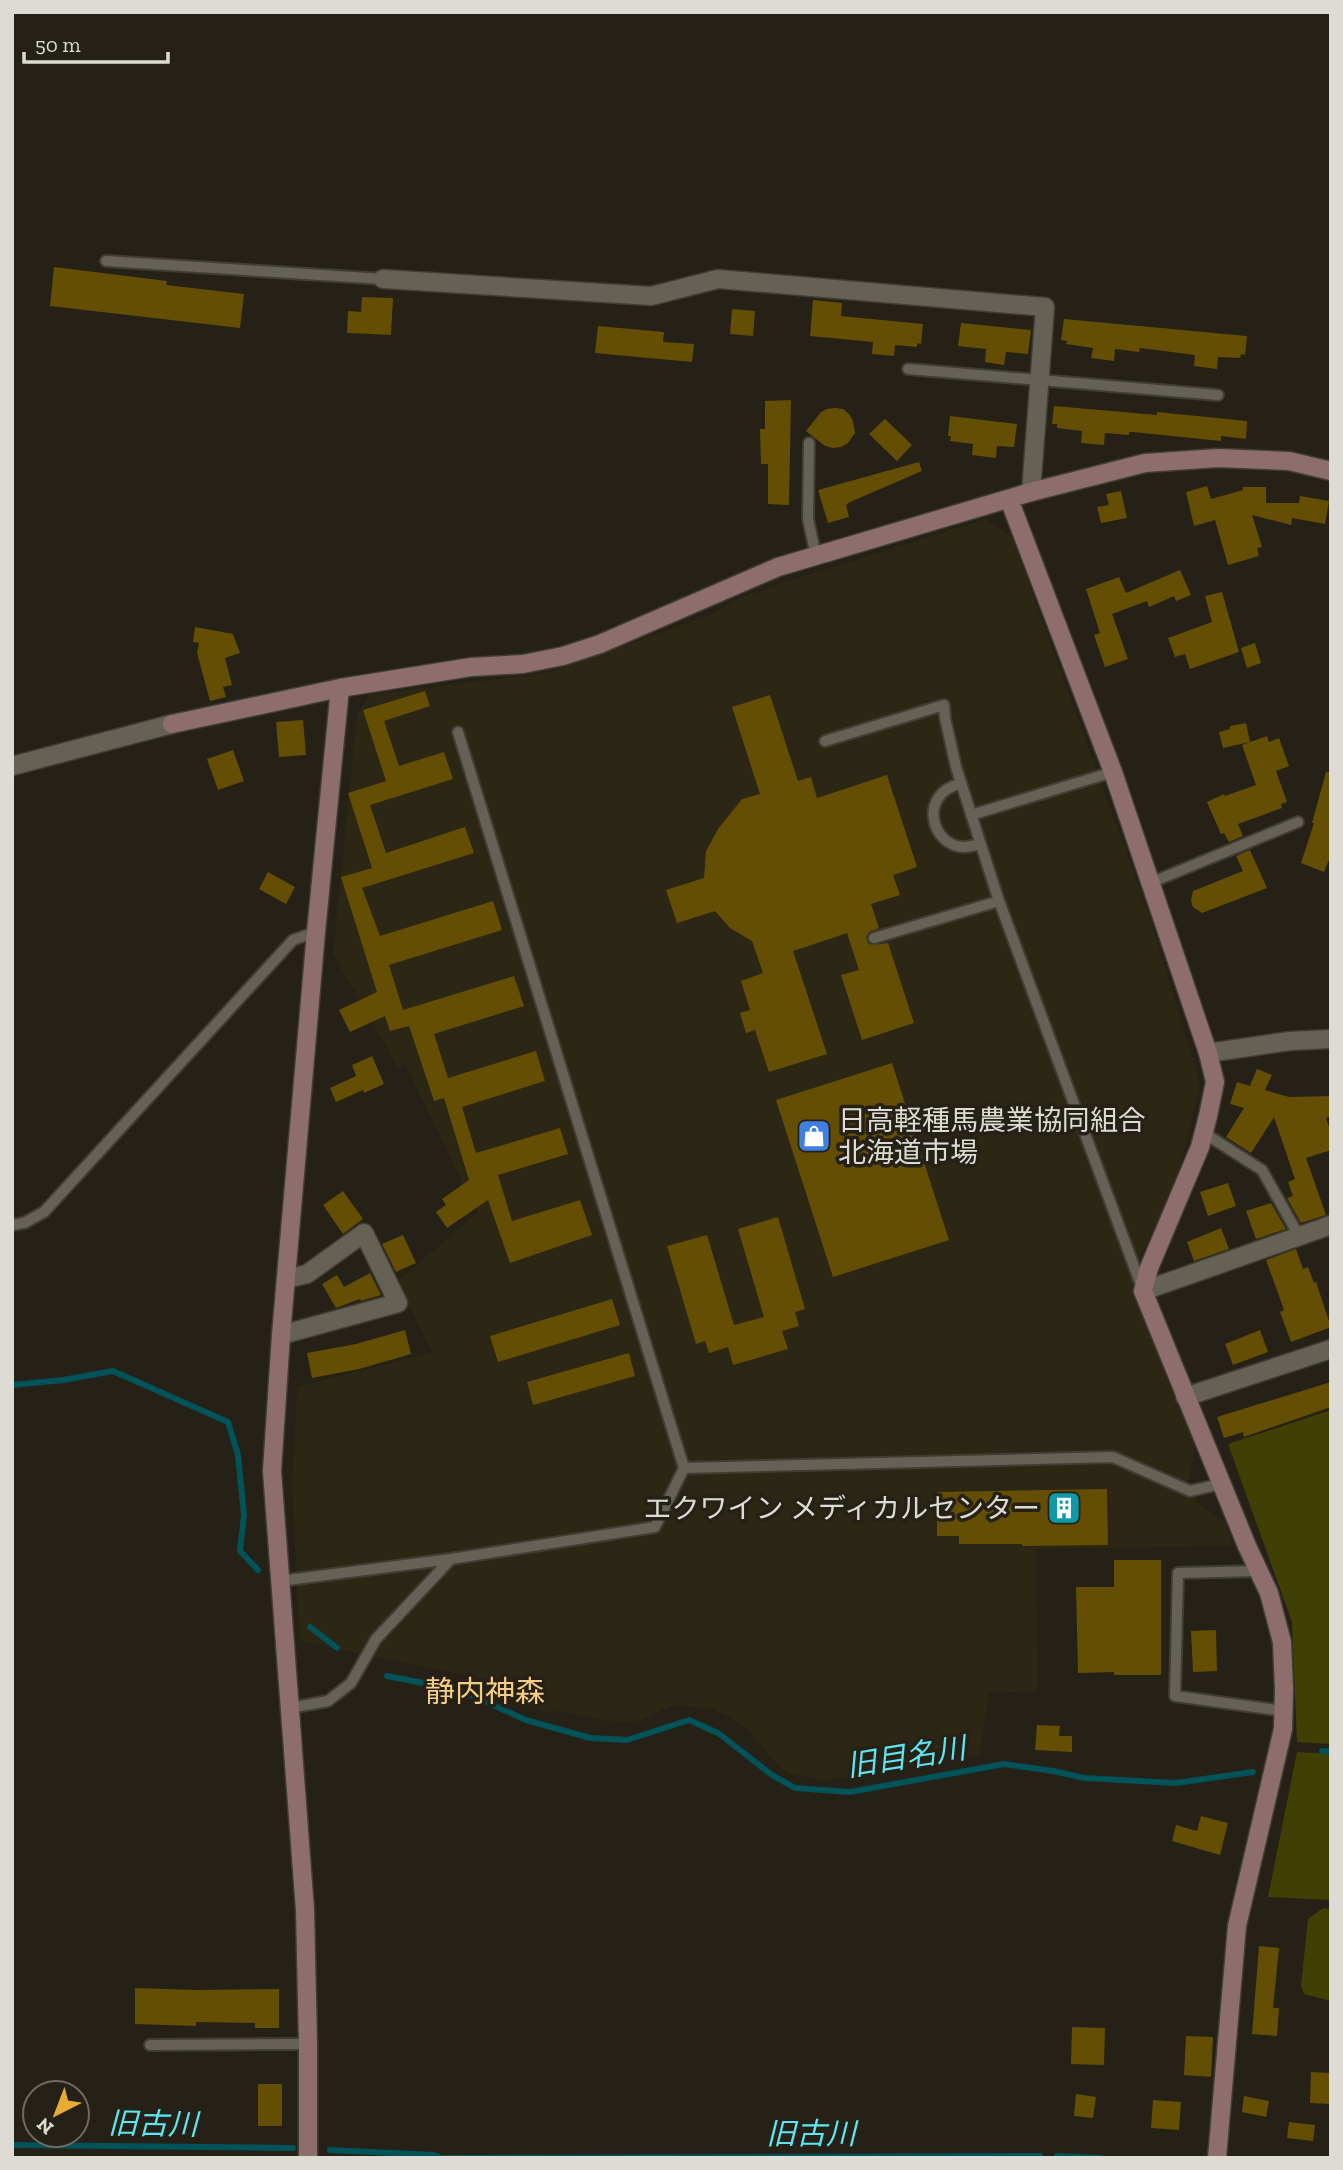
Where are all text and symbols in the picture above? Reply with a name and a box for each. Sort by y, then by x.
scale bar [24,21,168,65]
text: 50 m [35,32,81,57]
place label: 日高軽種馬農業協同組合 北海道市場 [838,1104,1146,1169]
shop icon: 日高軽種馬農業協同組合 北海道市場 [795,1117,833,1155]
building icon: エクワイン メディカルセンター [1045,1489,1083,1527]
place label: エクワイン メディカルセンター [644,1492,1040,1525]
district label: 静内神森 [425,1674,545,1710]
water label: 旧目名川 [844,1729,971,1784]
north arrow [21,2079,91,2149]
water label: 旧古川 [108,2105,201,2143]
text: N [32,2113,58,2140]
water label: 旧古川 [766,2116,859,2152]

